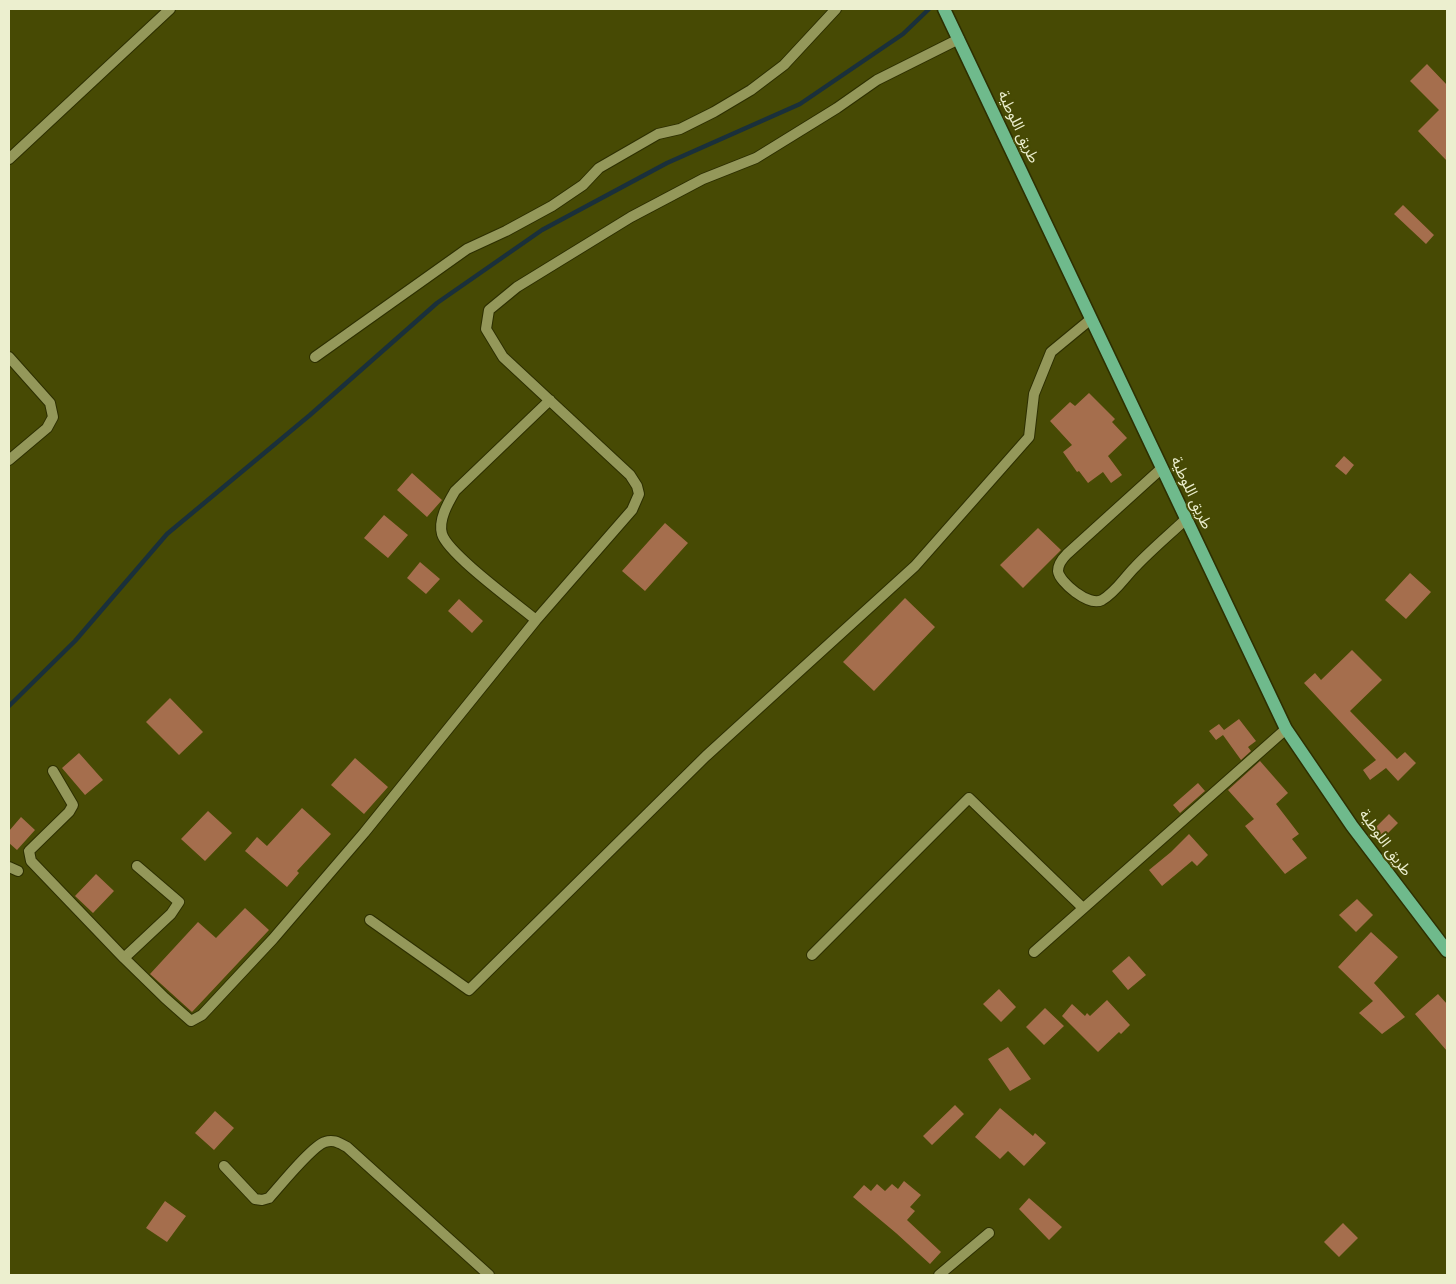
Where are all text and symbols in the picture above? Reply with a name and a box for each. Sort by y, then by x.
street label: طريق اللوطية [993,88,1043,166]
street label: طريق اللوطية [1166,454,1216,532]
street label: طريق اللوطية [1355,806,1415,880]

